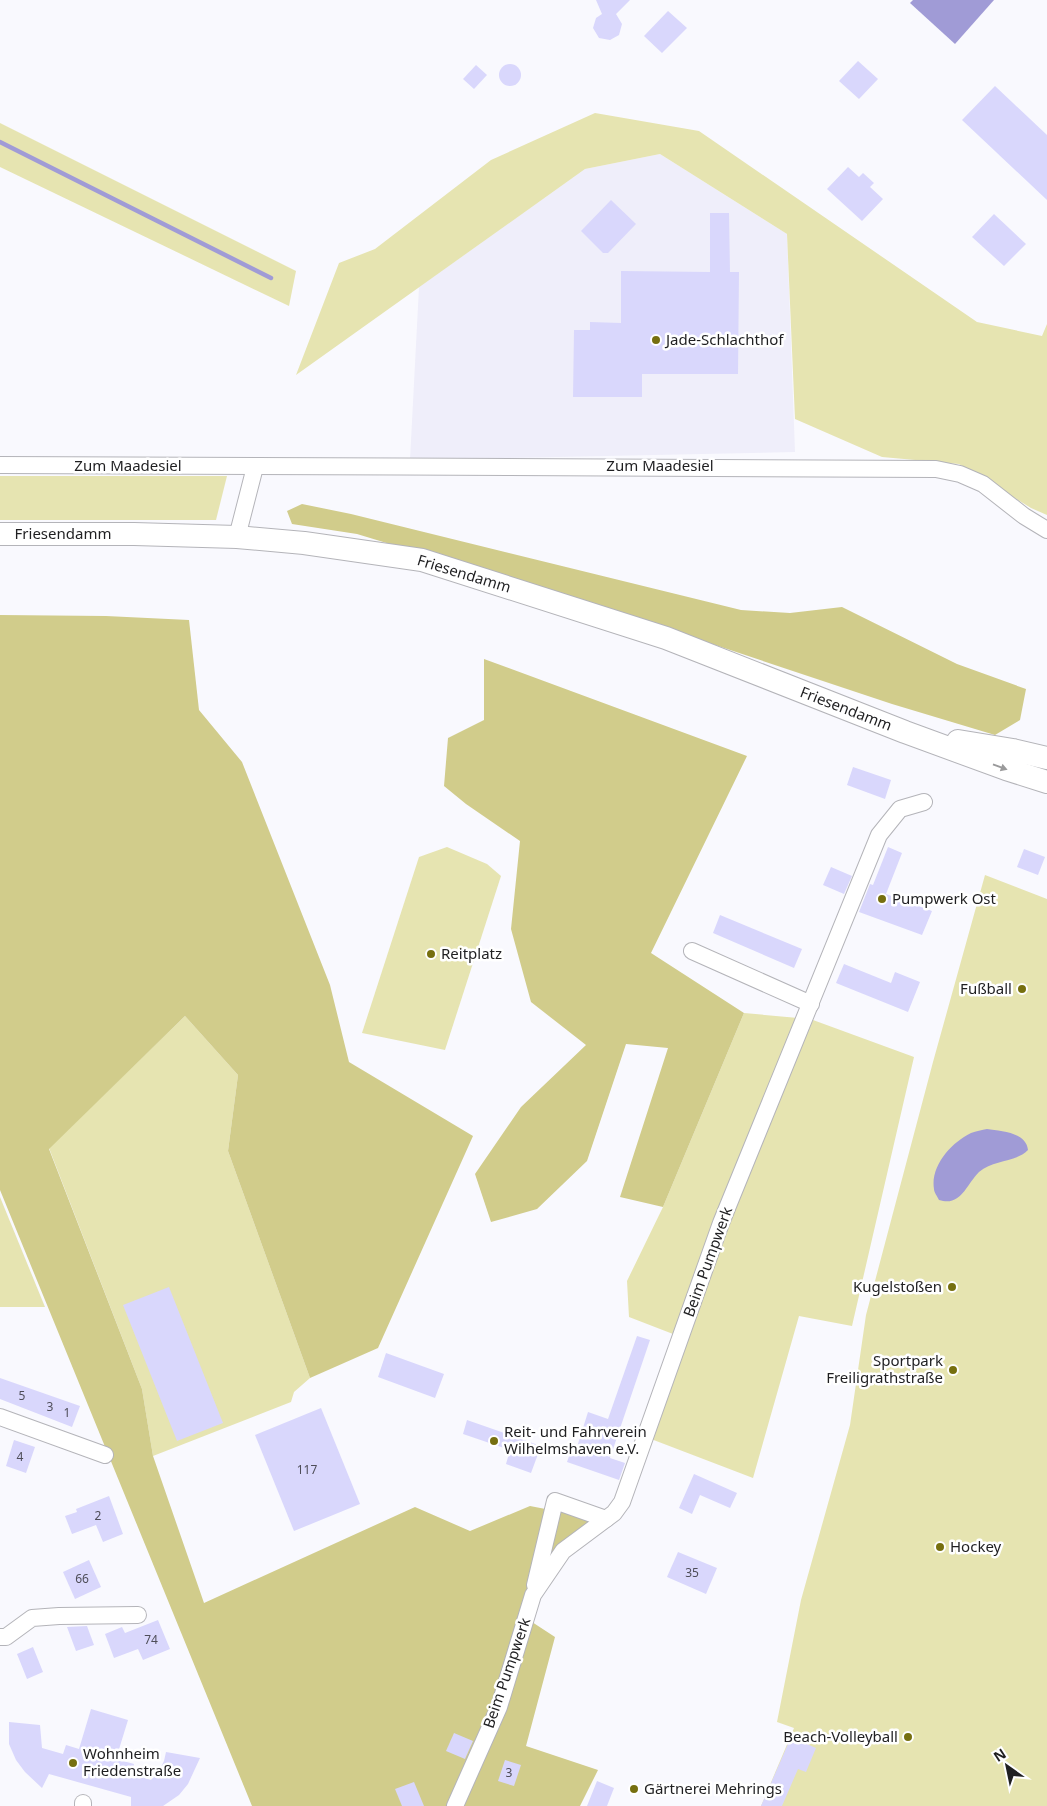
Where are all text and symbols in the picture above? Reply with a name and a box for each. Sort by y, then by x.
place label: Jade-Schlachthof [664,329,784,349]
marker: Jade-Schlachthof [650,334,662,346]
street label: Zum Maadesiel [74,455,182,475]
street label: Zum Maadesiel [606,455,714,475]
street label: Friesendamm [15,523,111,543]
street label: Friesendamm [415,549,514,597]
street label: Friesendamm [798,681,895,735]
one-way arrow [993,763,1008,771]
place label: Pumpwerk Ost [892,888,997,908]
marker: Pumpwerk Ost [876,893,888,905]
place label: Reitplatz [441,943,502,963]
marker: Reitplatz [425,948,437,960]
place label: Fußball [960,978,1012,998]
marker: Fußball [1016,983,1028,995]
street label: Beim Pumpwerk [678,1204,736,1319]
place label: Kugelstoßen [853,1276,942,1296]
marker: Kugelstoßen [946,1281,958,1293]
place label: Sportpark Freiligrathstraße [826,1350,943,1387]
marker: Sportpark Freiligrathstraße [947,1364,959,1376]
house number: 5 [19,1387,26,1404]
house number: 3 [47,1398,54,1415]
house number: 1 [64,1404,70,1421]
place label: Reit- und Fahrverein Wilhelmshaven e.V. [504,1421,647,1458]
marker: Reit- und Fahrverein Wilhelmshaven e.V. [488,1435,500,1447]
house number: 4 [17,1448,24,1465]
house number: 117 [297,1461,317,1478]
house number: 2 [95,1507,102,1524]
place label: Hockey [950,1536,1002,1556]
marker: Hockey [934,1541,946,1553]
house number: 35 [685,1564,699,1581]
house number: 66 [75,1570,89,1587]
street label: Beim Pumpwerk [478,1615,534,1731]
house number: 74 [144,1631,158,1648]
place label: Beach-Volleyball [783,1726,898,1746]
marker: Beach-Volleyball [902,1731,914,1743]
north arrow [982,1741,1032,1791]
place label: Wohnheim Friedenstraße [83,1743,181,1780]
text: N [990,1744,1010,1766]
marker: Wohnheim Friedenstraße [67,1757,79,1769]
house number: 3 [506,1764,513,1781]
place label: Gärtnerei Mehrings [644,1778,782,1798]
marker: Gärtnerei Mehrings [628,1783,640,1795]

